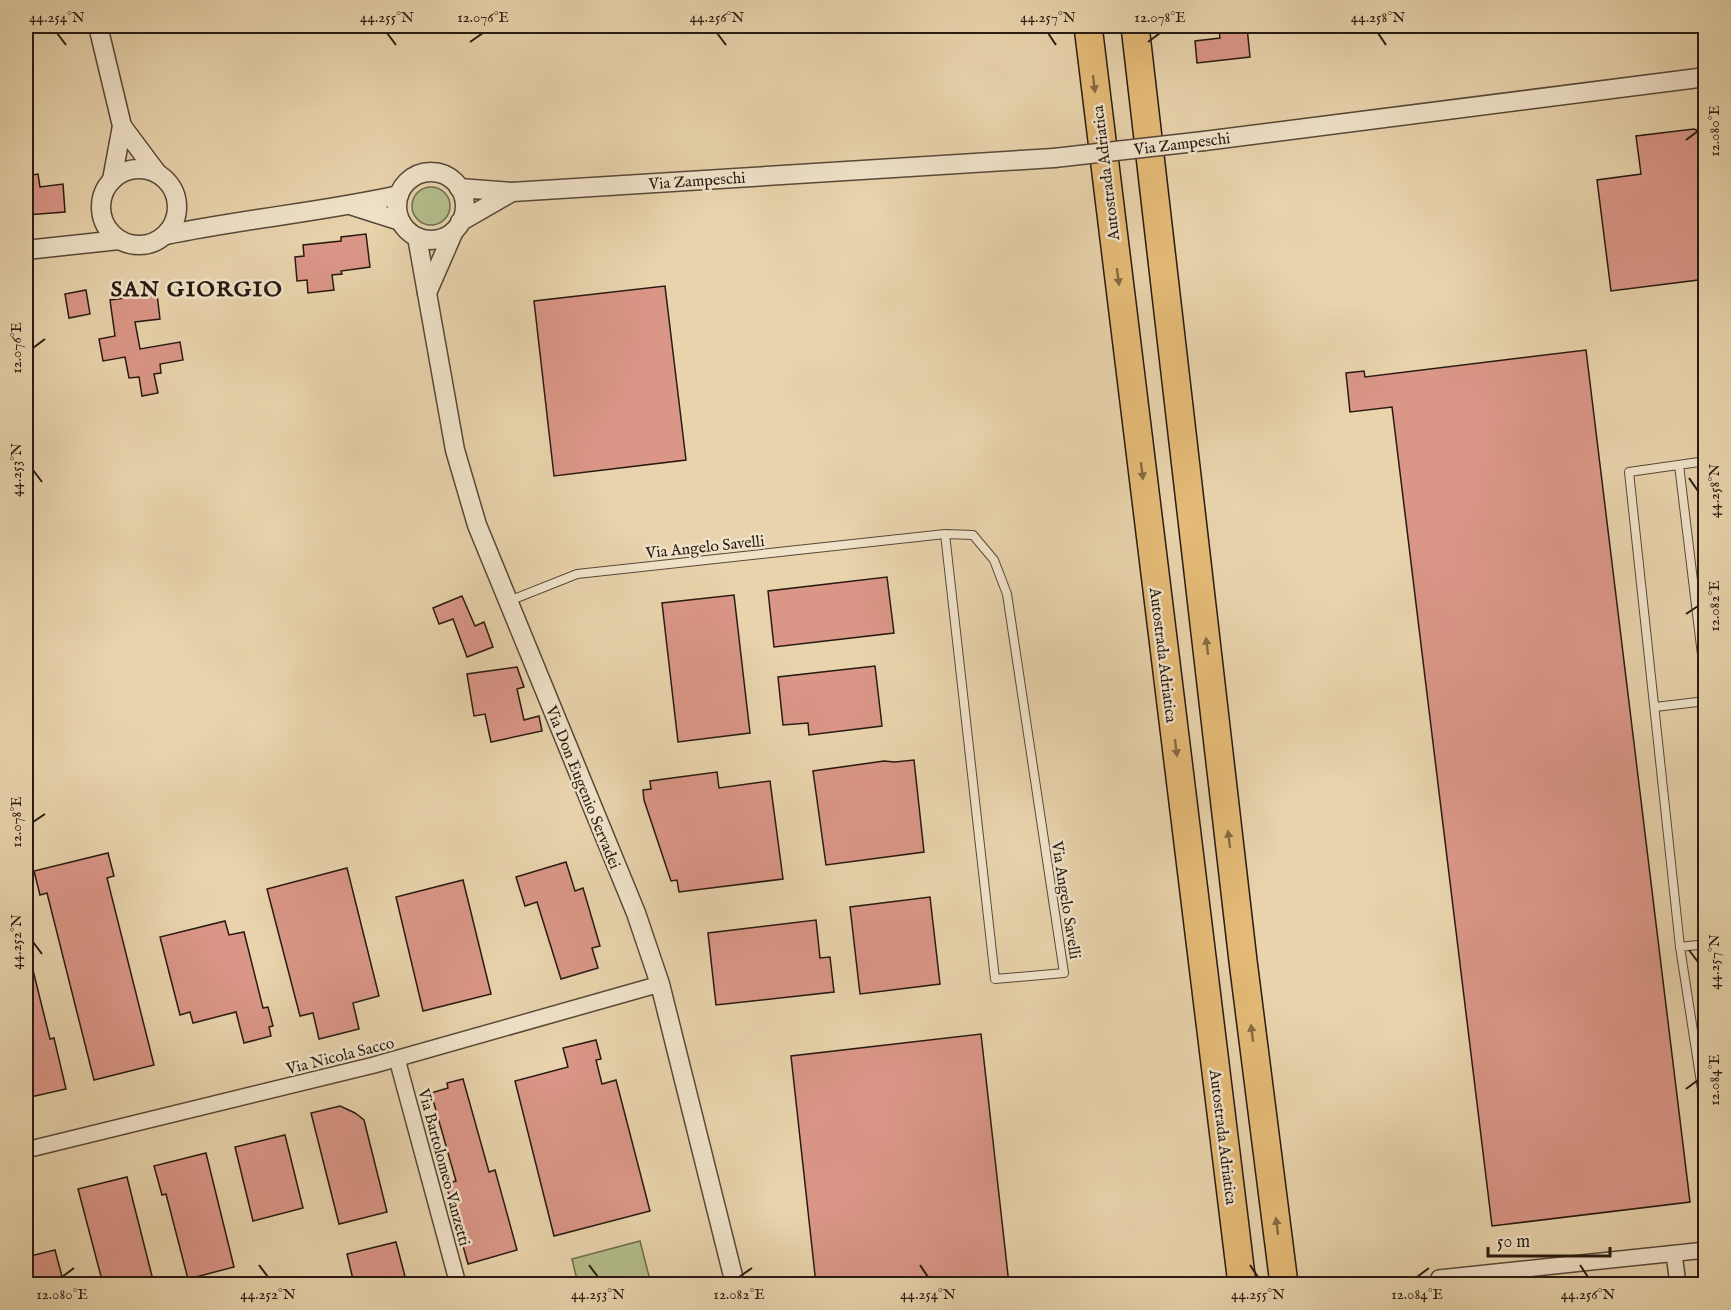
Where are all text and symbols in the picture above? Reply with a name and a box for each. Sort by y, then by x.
text: 44.254°N [29,8,85,27]
text: 44.255°N [360,8,414,27]
text: 12.076°E [457,8,509,27]
text: 44.256°N [690,8,744,27]
text: 44.257°N [1020,8,1076,27]
text: 12.078°E [1134,8,1186,27]
text: 44.258°N [1351,8,1405,27]
one-way arrow [1090,74,1099,93]
street label: Autostrada Adriatica [1089,104,1125,242]
text: 12.080°E [1705,105,1724,157]
street label: Via Zampeschi [1132,129,1232,161]
street label: Via Zampeschi [647,169,746,195]
one-way arrow [1113,268,1122,287]
district label: SAN GIORGIO [111,276,283,304]
text: 12.076°E [7,322,26,374]
text: 44.253°N [7,443,26,497]
one-way arrow [1137,461,1146,480]
text: 44.258°N [1705,464,1724,518]
street label: Via Angelo Savelli [644,532,766,564]
text: 12.082°E [1705,580,1724,632]
street label: Autostrada Adriatica [1144,586,1180,724]
one-way arrow [1202,636,1212,655]
street label: Via Don Eugenio Servadei [540,702,624,872]
one-way arrow [1171,738,1181,757]
text: 12.078°E [7,796,26,848]
one-way arrow [1224,830,1234,849]
street label: Via Angelo Savelli [1046,839,1084,961]
text: 44.252°N [7,914,26,970]
text: 44.257°N [1705,934,1724,990]
one-way arrow [1248,1023,1257,1042]
street label: Via Nicola Sacco [283,1034,397,1080]
text: 12.084°E [1705,1054,1724,1106]
street label: Autostrada Adriatica [1204,1068,1240,1206]
street label: Via Bartolomeo Vanzetti [412,1086,474,1248]
one-way arrow [1272,1217,1282,1236]
scale bar [1488,1220,1610,1258]
text: 50 m [1497,1231,1530,1254]
text: 12.080°E [36,1285,88,1304]
text: 44.252°N [240,1285,296,1304]
text: 44.253°N [571,1285,625,1304]
text: 12.082°E [713,1285,765,1304]
text: 44.254°N [900,1285,956,1304]
text: 44.255°N [1231,1285,1285,1304]
text: 12.084°E [1391,1285,1443,1304]
text: 44.256°N [1561,1285,1615,1304]

